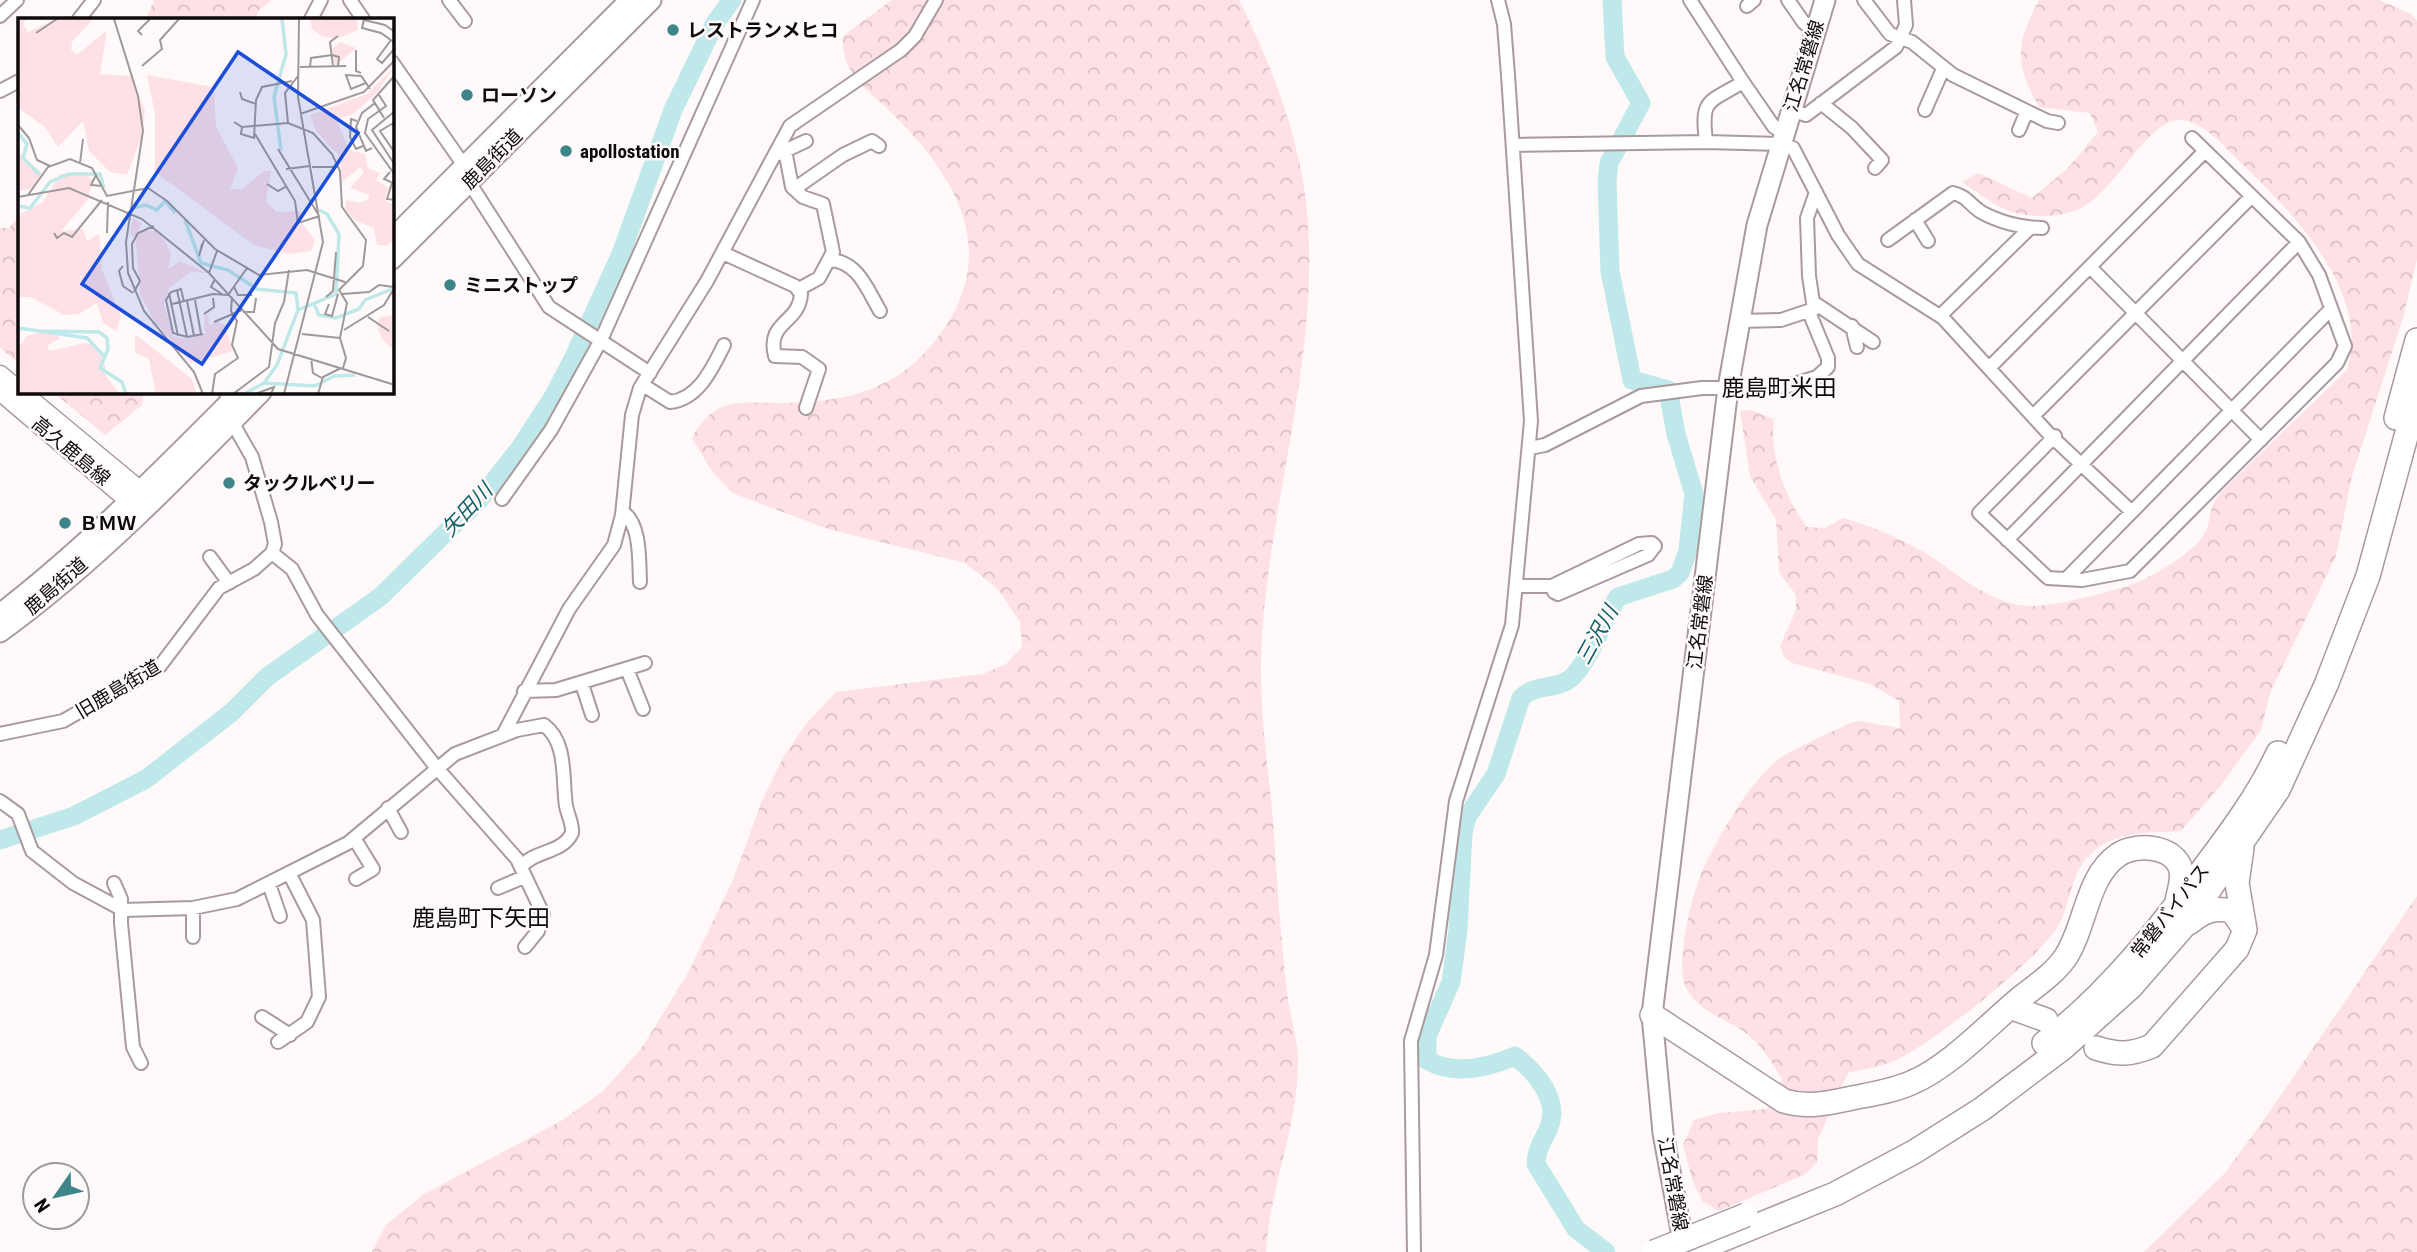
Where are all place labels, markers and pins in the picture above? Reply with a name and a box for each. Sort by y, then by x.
place label: レストランメヒコ [687,19,838,42]
marker: レストランメヒコ [665,22,681,38]
place label: ローソン [481,84,557,107]
marker: ローソン [459,87,475,103]
place label: apollostation [580,140,680,163]
marker: apollostation [558,143,574,159]
place label: ミニストップ [464,274,578,297]
marker: ミニストップ [442,277,458,293]
place label: タックルベリー [243,472,375,495]
marker: タックルベリー [221,475,237,491]
place label: ＢＭＷ [79,512,136,535]
marker: ＢＭＷ [57,515,73,531]

